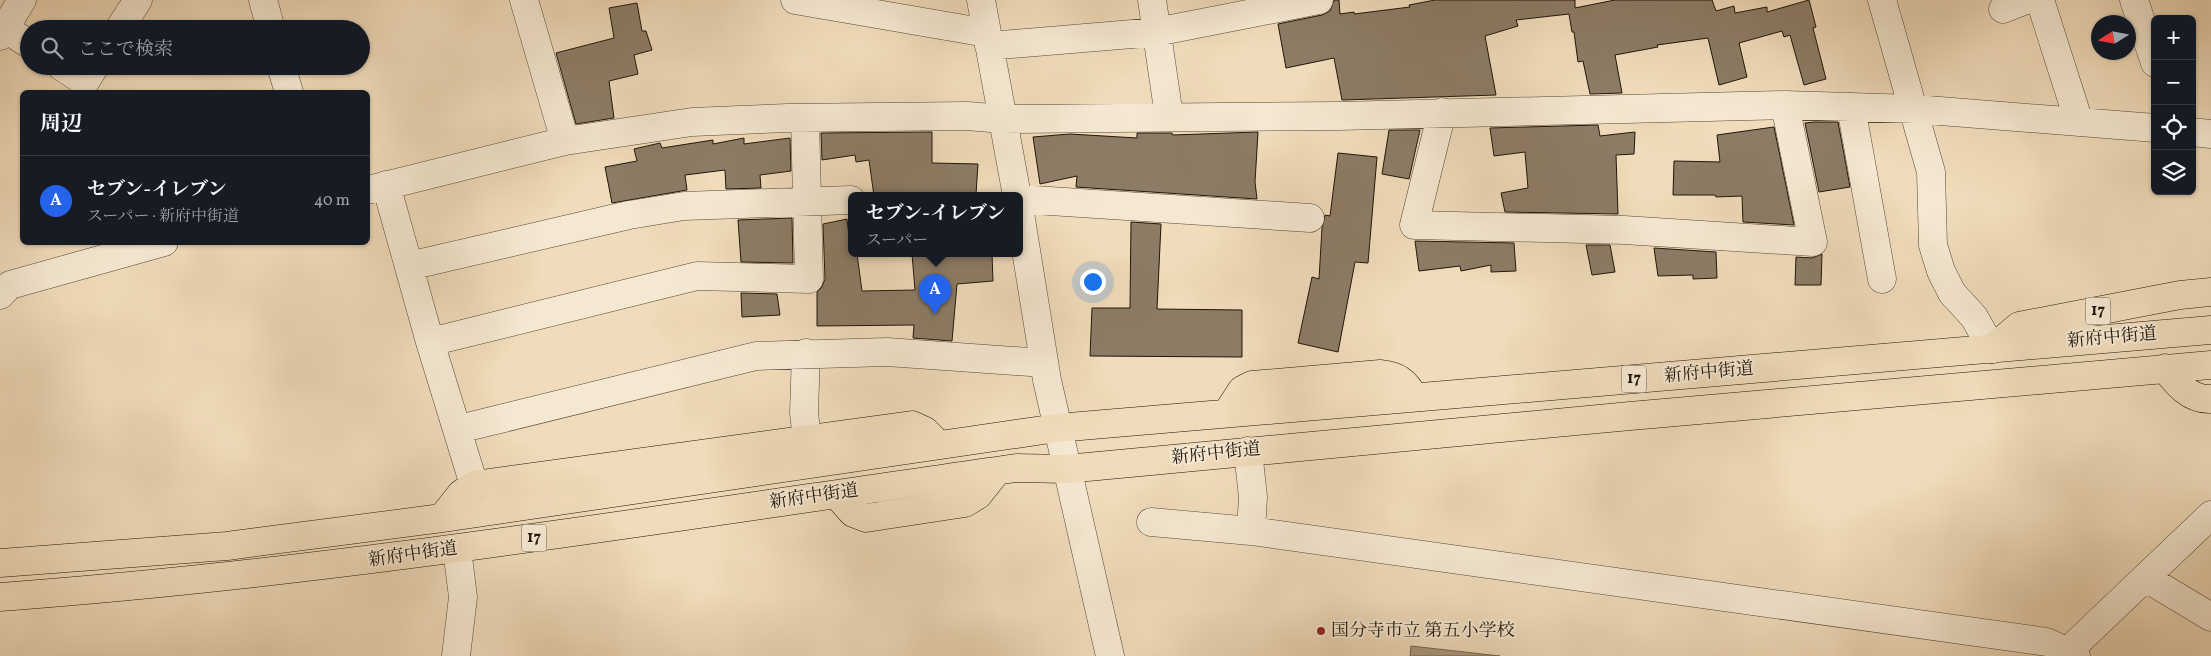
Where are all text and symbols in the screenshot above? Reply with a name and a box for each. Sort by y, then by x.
north arrow [2091,15,2136,60]
map controls [2151,15,2196,195]
button: + [2151,15,2196,60]
search box [20,20,370,75]
icon: search [38,34,66,62]
text: ここで検索 [78,37,173,63]
button: − [2151,60,2196,105]
button: locate [2151,105,2196,150]
text: 周辺 [40,110,82,139]
button: layers [2151,150,2196,195]
text: セブン-イレブン [87,177,226,203]
text: A [50,190,62,212]
text: 40 m [314,190,350,212]
popup [848,192,1023,257]
text: セブン-イレブン [866,201,1005,227]
text: スーパー · 新府中街道 [87,206,239,228]
text: スーパー [866,230,928,252]
your location [1080,269,1106,295]
pin: A [919,274,951,315]
road number: 17 [2086,298,2110,324]
street label: 新府中街道 [2066,322,2158,354]
street label: 新府中街道 [1663,357,1755,389]
road number: 17 [1622,366,1646,392]
street label: 新府中街道 [1170,437,1262,471]
street label: 新府中街道 [768,478,860,516]
road number: 17 [522,524,546,552]
street label: 新府中街道 [367,536,459,574]
place label: 国分寺市立 第五小学校 [1331,619,1515,644]
marker: 国分寺市立 第五小学校 [1315,625,1327,637]

